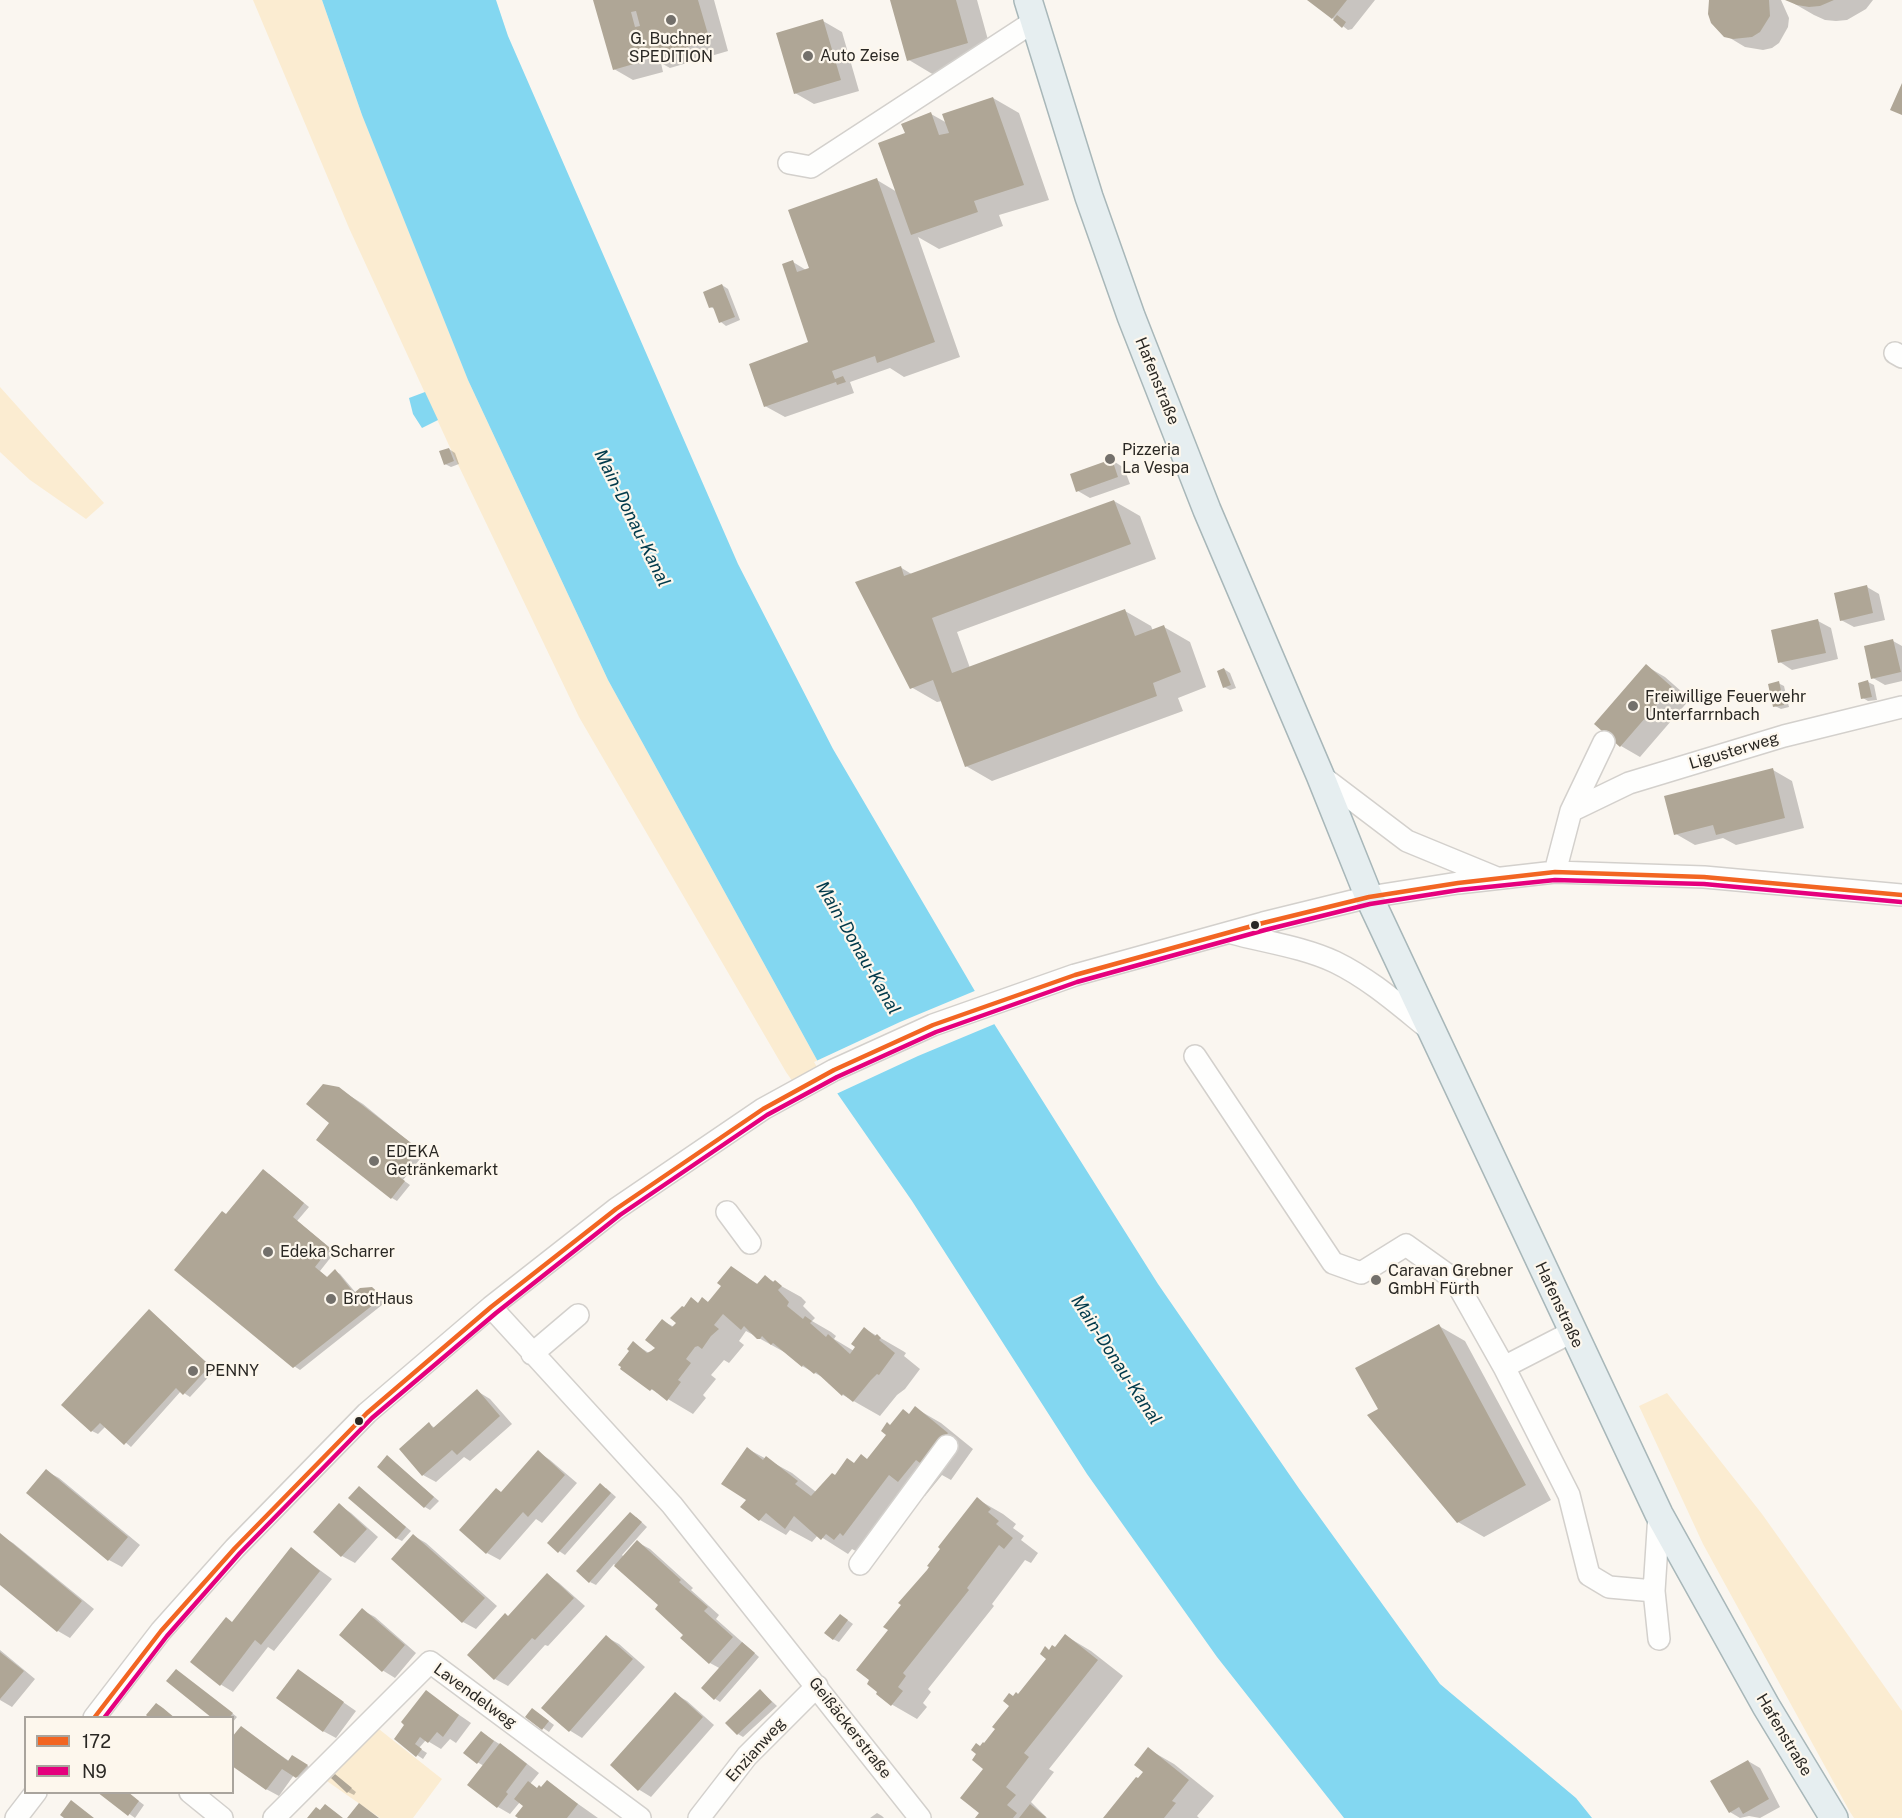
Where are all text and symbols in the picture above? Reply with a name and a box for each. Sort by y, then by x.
marker: G. Buchner SPEDITION [664,13,678,27]
place label: G. Buchner SPEDITION [629,29,713,67]
place label: Auto Zeise [820,46,900,66]
marker: Auto Zeise [801,49,815,63]
street label: Hafenstraße [1131,334,1183,428]
place label: Pizzeria La Vespa [1122,440,1189,478]
water label: Main-Donau-Kanal [589,446,675,590]
marker: Pizzeria La Vespa [1103,452,1117,466]
place label: Freiwillige Feuerwehr Unterfarrnbach [1645,687,1806,725]
marker: Freiwillige Feuerwehr Unterfarrnbach [1626,699,1640,713]
street label: Ligusterweg [1687,728,1781,774]
water label: Main-Donau-Kanal [811,878,905,1018]
unlabelled marker [1249,919,1261,931]
place label: EDEKA Getränkemarkt [386,1142,498,1180]
marker: EDEKA Getränkemarkt [367,1154,381,1168]
place label: Edeka Scharrer [280,1242,395,1262]
marker: Edeka Scharrer [261,1245,275,1259]
street label: Hafenstraße [1531,1259,1587,1351]
place label: Caravan Grebner GmbH Fürth [1388,1261,1513,1299]
marker: Caravan Grebner GmbH Fürth [1369,1273,1383,1287]
place label: BrotHaus [343,1289,413,1309]
water label: Main-Donau-Kanal [1066,1291,1166,1429]
marker: BrotHaus [324,1292,338,1306]
place label: PENNY [205,1361,259,1381]
marker: PENNY [186,1364,200,1378]
unlabelled marker [353,1415,365,1427]
street label: Lavendelweg [430,1659,520,1733]
street label: Geißäckerstraße [805,1674,895,1782]
street label: Hafenstraße [1752,1690,1816,1780]
street label: Enzianweg [722,1714,790,1786]
legend [24,1716,234,1794]
text: 172 [82,1731,111,1752]
text: N9 [82,1761,107,1782]

